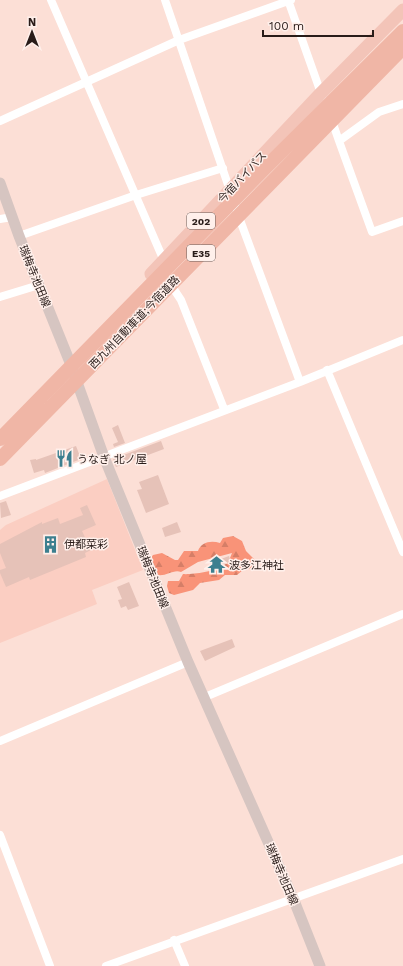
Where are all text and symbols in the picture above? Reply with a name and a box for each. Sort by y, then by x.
north arrow [12,12,52,52]
scale bar [263,12,373,38]
text: N [28,16,36,29]
text: 100 m [269,19,304,33]
street label: 今宿バイパス [215,149,270,206]
road number: 202 [187,213,215,229]
street label: 瑞梅寺池田線 [16,243,53,309]
road number: E35 [187,245,215,261]
street label: 西九州自動車道;今宿道路 [87,273,182,372]
restaurant icon: うなぎ 北ノ屋 [54,449,74,469]
place label: うなぎ 北ノ屋 [77,453,147,466]
building icon: 伊都菜彩 [41,534,61,554]
place label: 伊都菜彩 [64,538,108,551]
street label: 瑞梅寺池田線 [134,544,171,610]
temple icon: 波多江神社 [206,555,226,575]
place label: 波多江神社 [229,559,284,572]
street label: 瑞梅寺池田線 [263,841,300,907]

